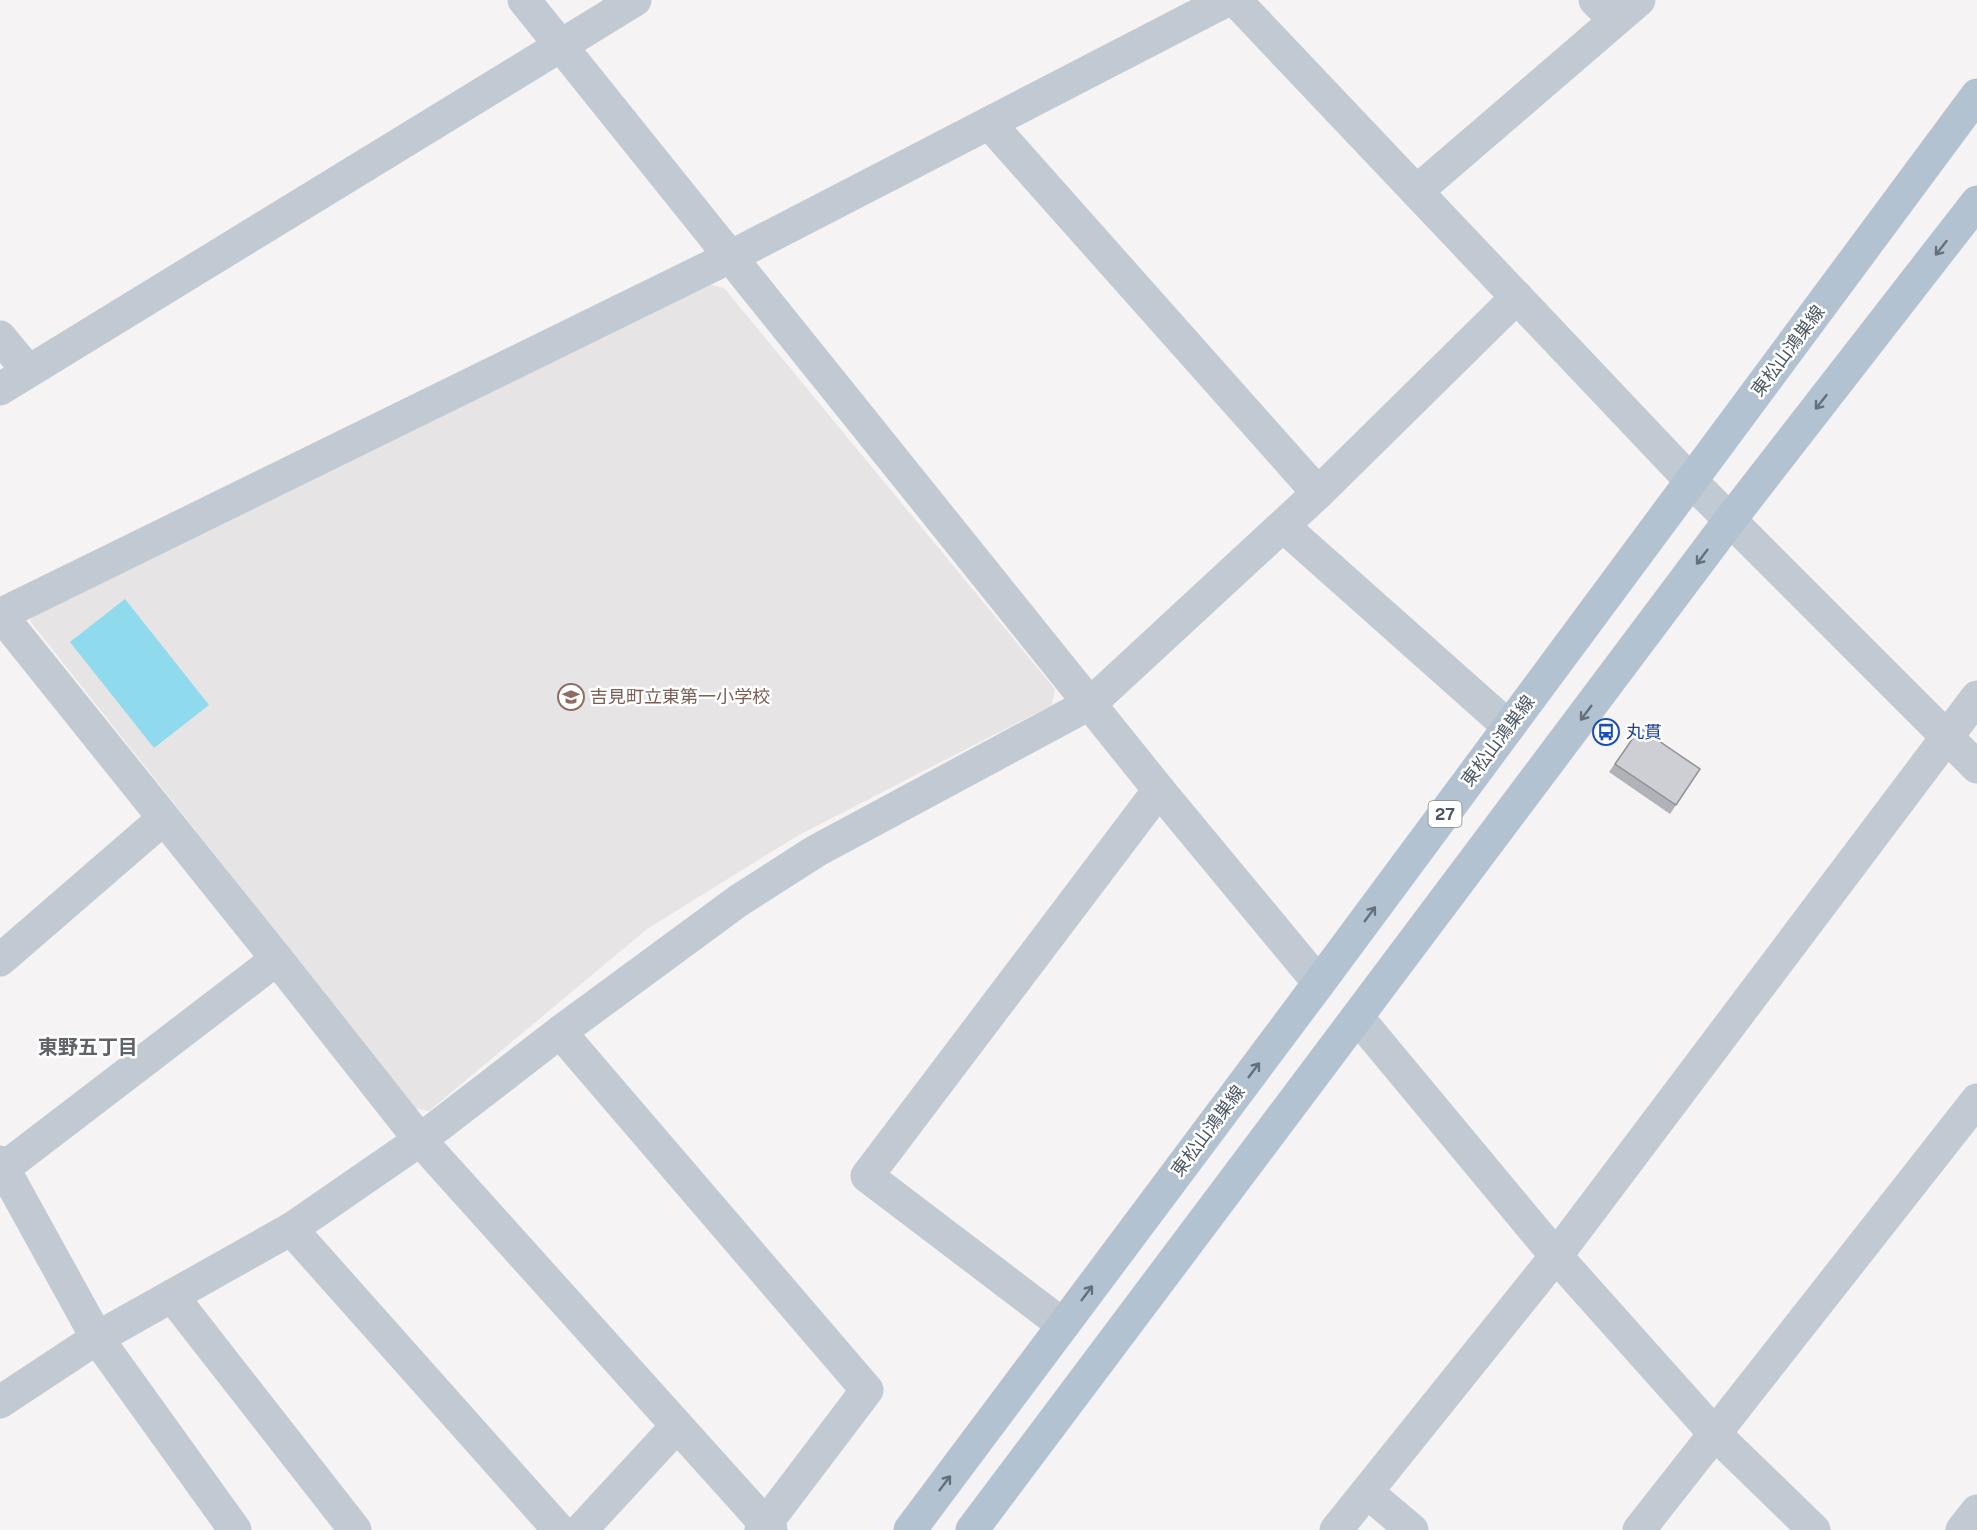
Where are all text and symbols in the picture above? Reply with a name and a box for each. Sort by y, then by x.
one-way arrow [1935,240,1948,256]
street label: 東松山鴻巣線 [1747,301,1828,400]
one-way arrow [1815,394,1828,410]
one-way arrow [1696,548,1709,564]
school or university icon: 吉見町立東第一小学校 [556,682,586,712]
place label: 吉見町立東第一小学校 [590,686,770,707]
street label: 東松山鴻巣線 [1457,691,1538,790]
one-way arrow [1580,704,1592,720]
bus stop icon: 丸貫 [1591,717,1621,747]
place label: 丸貫 [1626,721,1662,742]
road number: 27 [1428,801,1462,827]
one-way arrow [1364,906,1377,922]
district label: 東野五丁目 [38,1035,138,1059]
one-way arrow [1247,1062,1260,1078]
street label: 東松山鴻巣線 [1167,1081,1248,1180]
one-way arrow [1081,1286,1093,1302]
one-way arrow [939,1476,951,1492]

